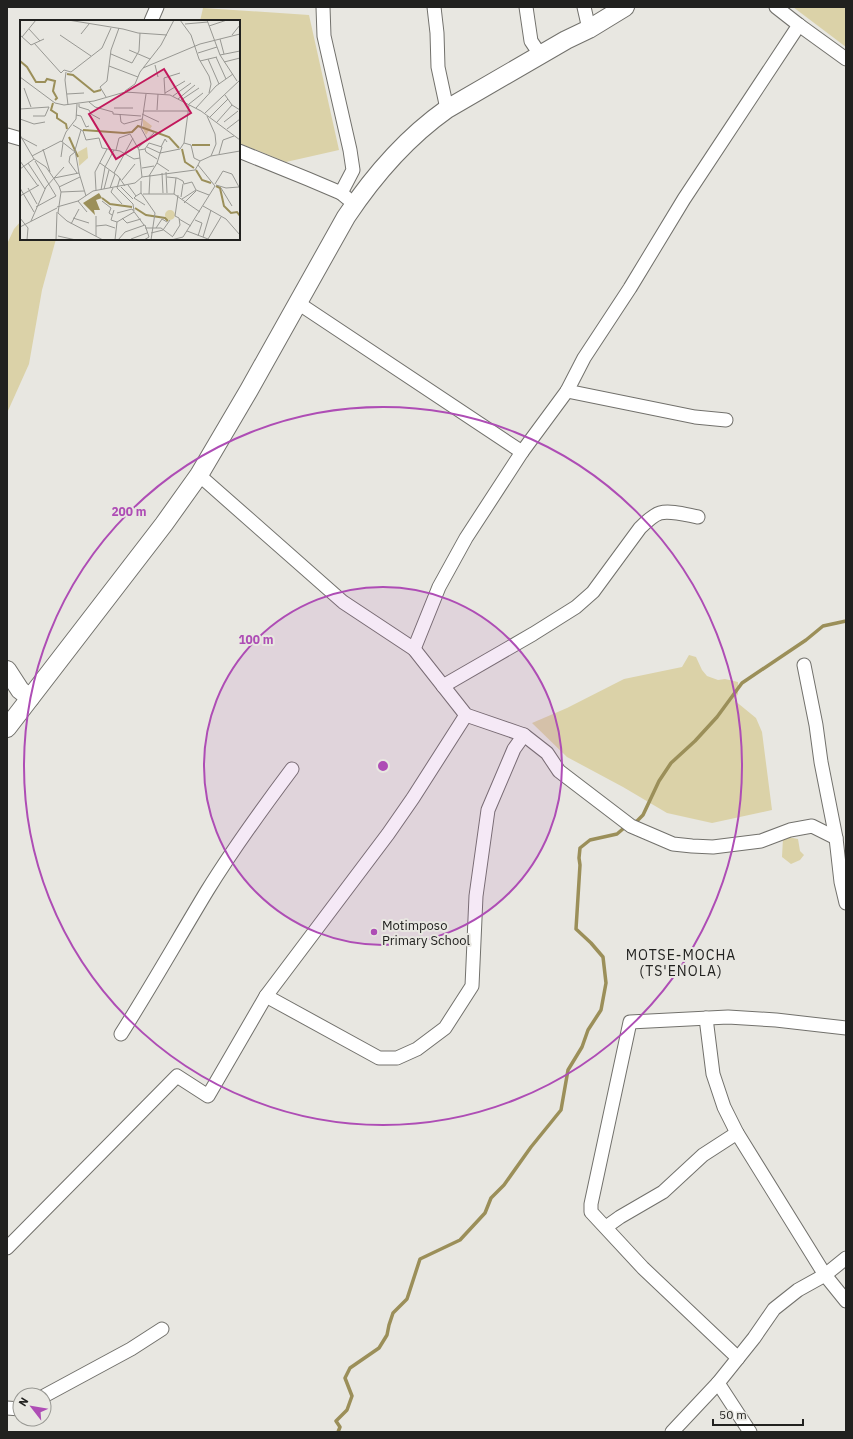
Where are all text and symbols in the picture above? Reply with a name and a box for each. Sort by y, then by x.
inset map [20,20,240,240]
text: 200 m [111,504,147,519]
text: 100 m [238,632,274,647]
centre of rings [376,759,390,773]
place label: Motimposo Primary School [382,917,471,949]
marker: Motimposo Primary School [369,927,379,937]
district label: MOTSE-MOCHA (TS'ENOLA) [626,946,736,980]
north arrow [12,1387,52,1427]
text: N [15,1395,31,1409]
scale bar [713,1401,803,1427]
text: 50 m [719,1407,747,1422]

